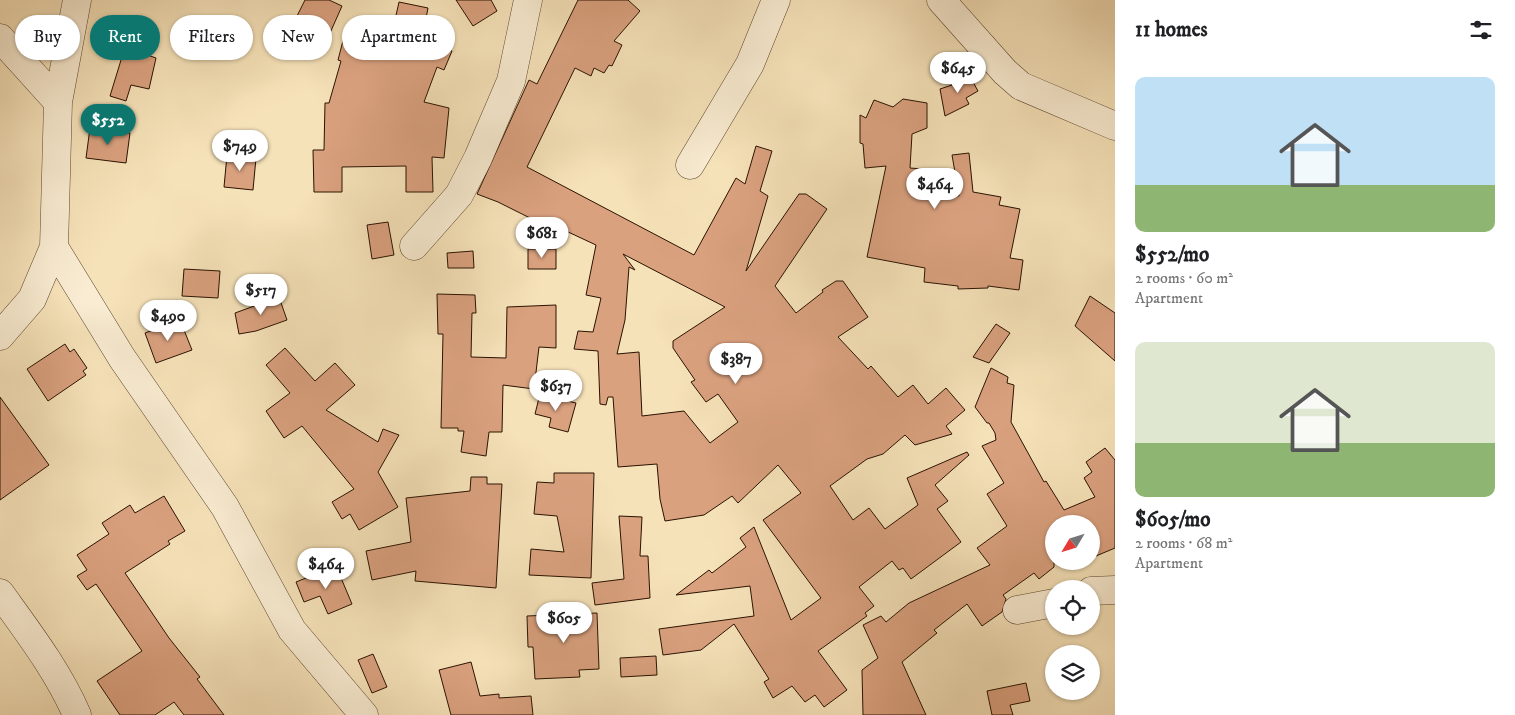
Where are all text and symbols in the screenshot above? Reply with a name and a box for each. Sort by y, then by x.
chip: Buy [15,15,80,60]
chip: Rent [90,15,160,60]
chip: Filters [170,15,253,60]
chip: New [263,15,332,60]
chip: Apartment [342,15,455,60]
icon: filters [1467,16,1495,44]
text: 11 homes [1135,17,1208,43]
pin: $645 [928,52,988,94]
text: $645 [941,58,975,78]
pin: $552 [78,104,138,146]
text: $552 [92,110,124,130]
icon: home [1270,110,1360,200]
pin: $749 [210,130,270,172]
text: $749 [223,136,257,156]
pin: $464 [905,168,965,210]
text: $464 [917,174,953,194]
pin: $681 [512,216,572,259]
text: $681 [527,223,557,243]
text: $552/mo [1135,242,1209,268]
text: 2 rooms · 60 m² [1135,268,1233,288]
pin: $517 [231,274,291,316]
text: $517 [246,280,276,300]
text: Apartment [1135,288,1203,308]
pin: $490 [138,300,198,342]
text: $490 [151,306,185,326]
pin: $387 [706,342,766,385]
text: $387 [720,349,752,369]
pin: $637 [526,370,586,412]
icon: home [1270,375,1360,465]
text: $637 [540,376,572,396]
text: $605/mo [1135,507,1210,533]
north arrow [1045,515,1100,570]
map controls [1045,515,1100,700]
text: 2 rooms · 68 m² [1135,533,1232,553]
pin: $464 [296,548,356,590]
text: Apartment [1135,553,1203,573]
text: $464 [308,554,344,574]
button: locate [1045,580,1100,635]
pin: $605 [534,602,594,644]
text: $605 [547,608,581,628]
button: layers [1045,645,1100,700]

